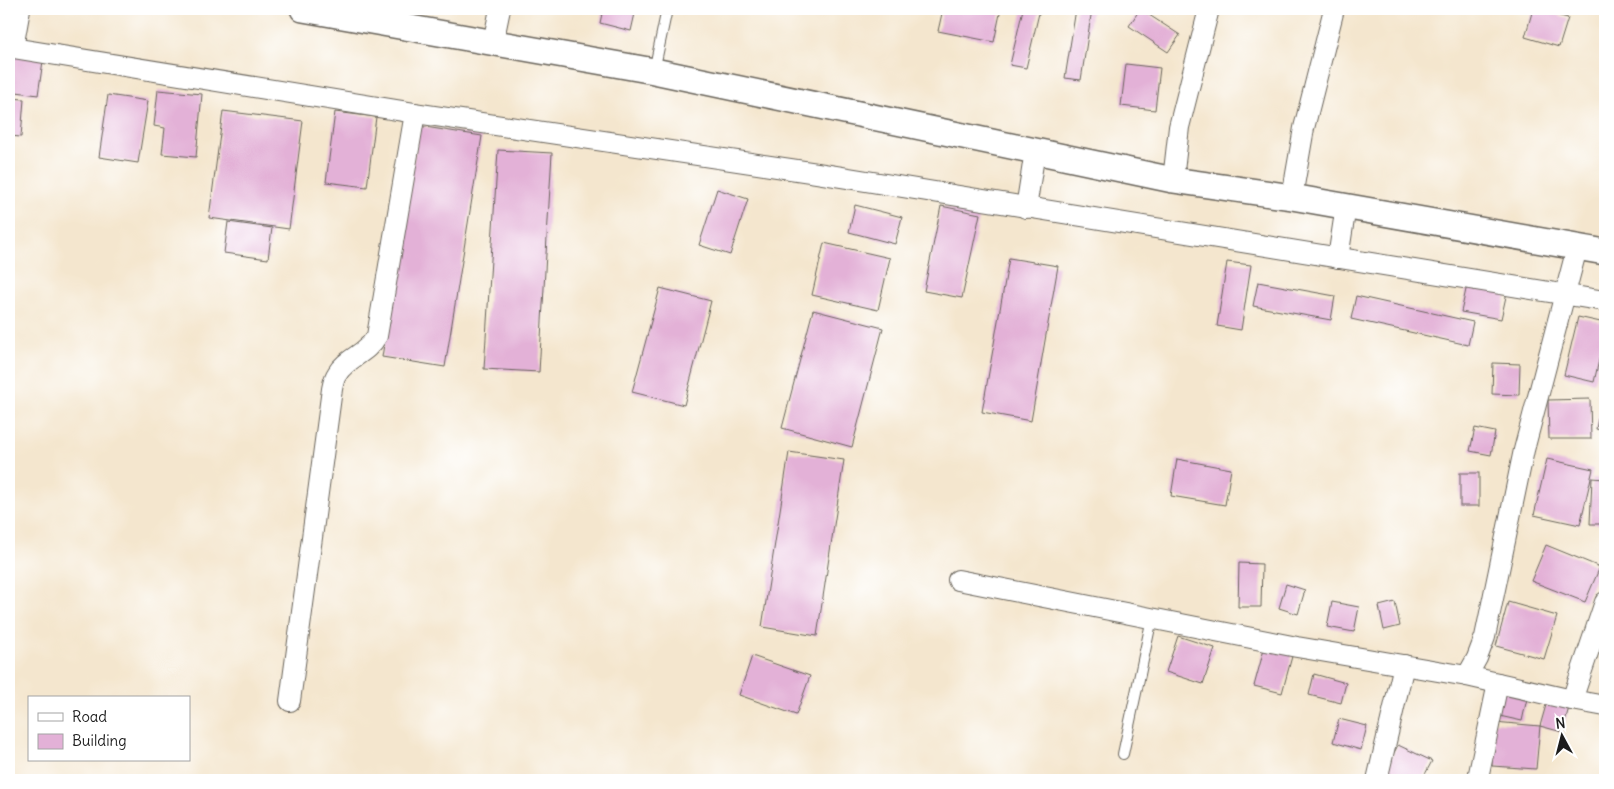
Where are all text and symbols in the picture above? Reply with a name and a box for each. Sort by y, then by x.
legend [28,696,190,762]
text: Road [72,707,107,726]
north arrow [1536,712,1586,762]
text: N [1555,714,1566,733]
text: Building [72,731,127,750]

